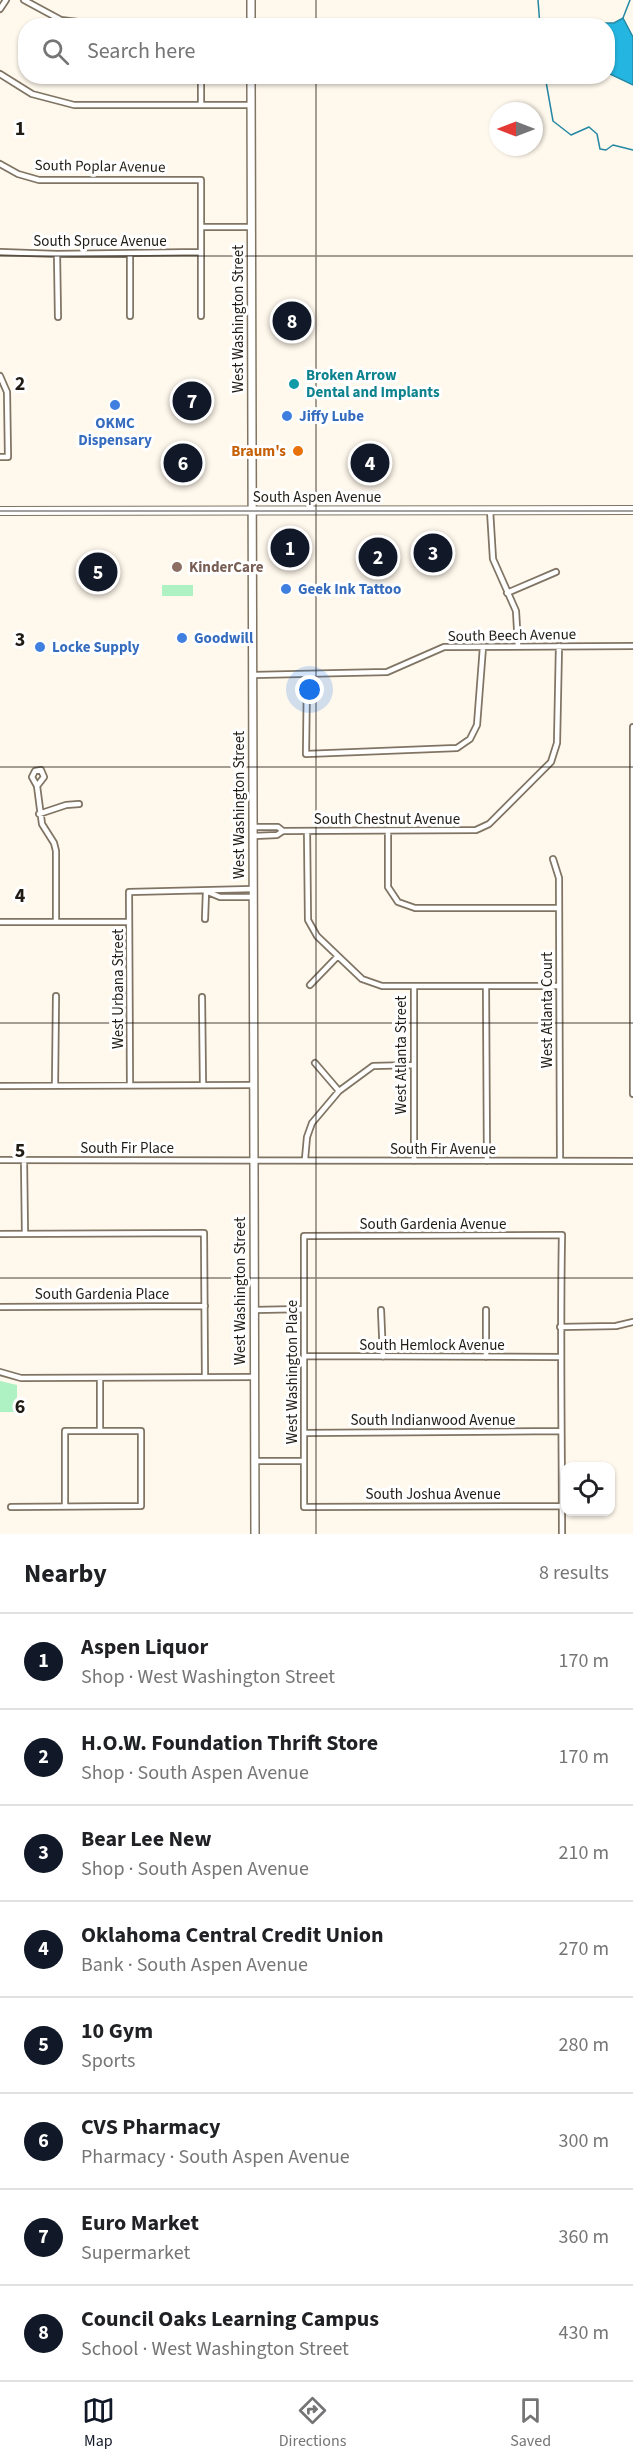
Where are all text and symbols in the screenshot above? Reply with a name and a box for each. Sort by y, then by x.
search box [18,18,615,84]
icon: search [39,35,72,68]
text: Search here [87,35,195,67]
north arrow [489,102,543,156]
text: 1 [15,115,25,143]
street label: South Poplar Avenue [34,155,166,178]
street label: South Spruce Avenue [33,231,167,252]
street label: West Washington Street [228,245,249,393]
pin: 8 [272,298,312,344]
place label: Broken Arrow Dental and Implants [306,365,440,403]
text: 2 [15,370,25,398]
marker: Broken Arrow Dental and Implants [287,377,301,391]
pin: 7 [172,378,212,424]
marker: OKMC Dispensary [108,398,122,412]
place label: Jiffy Lube [299,406,364,427]
marker: Jiffy Lube [280,409,294,423]
place label: OKMC Dispensary [78,413,152,451]
pin: 6 [164,440,202,486]
pin: 4 [350,440,389,486]
place label: Braum's [231,441,286,462]
marker: Braum's [291,444,305,458]
street label: South Aspen Avenue [253,487,381,508]
pin: 1 [270,526,310,570]
pin: 3 [414,530,452,576]
pin: 2 [358,534,398,580]
pin: 5 [78,550,118,594]
place label: KinderCare [189,557,264,578]
marker: KinderCare [170,560,184,574]
place label: Geek Ink Tattoo [298,579,401,600]
marker: Geek Ink Tattoo [279,582,293,596]
street label: South Beech Avenue [448,624,576,647]
text: 3 [15,626,25,654]
place label: Goodwill [194,628,254,649]
marker: Goodwill [175,631,189,645]
place label: Locke Supply [52,637,140,658]
marker: Locke Supply [33,640,47,654]
your location [295,675,324,704]
street label: West Washington Street [229,731,250,879]
street label: South Chestnut Avenue [314,809,460,830]
text: 4 [15,882,26,910]
street label: West Urbana Street [108,929,129,1049]
street label: West Atlanta Court [537,952,558,1068]
street label: West Atlanta Street [391,996,412,1114]
text: 5 [15,1137,25,1165]
street label: South Fir Place [80,1138,174,1159]
street label: South Fir Avenue [390,1139,496,1160]
street label: South Gardenia Avenue [360,1214,506,1235]
street label: West Washington Street [230,1217,251,1365]
street label: South Gardenia Place [35,1284,169,1305]
street label: West Washington Place [282,1300,303,1444]
street label: South Hemlock Avenue [359,1335,505,1356]
text: 6 [15,1393,25,1421]
street label: South Indianwood Avenue [350,1410,516,1431]
map controls [561,1462,615,1516]
button: locate [561,1462,615,1516]
street label: South Joshua Avenue [365,1484,501,1505]
text: Nearby [24,1555,107,1592]
text: 8 results [539,1559,609,1587]
text: Aspen Liquor [81,1631,208,1663]
text: 1 [38,1647,49,1675]
text: 170 m [559,1647,609,1675]
text: Shop · West Washington Street [81,1663,335,1691]
text: H.O.W. Foundation Thrift Store [81,1727,378,1759]
text: 2 [38,1743,49,1771]
text: 170 m [559,1743,609,1771]
text: Shop · South Aspen Avenue [81,1759,309,1787]
text: Bear Lee New [81,1823,211,1855]
text: 3 [38,1839,49,1867]
text: 210 m [559,1839,609,1867]
text: Shop · South Aspen Avenue [81,1855,309,1883]
text: Oklahoma Central Credit Union [81,1919,384,1951]
text: 4 [38,1935,49,1963]
text: 270 m [559,1935,609,1963]
text: Bank · South Aspen Avenue [81,1951,308,1979]
text: 10 Gym [81,2015,153,2047]
text: 5 [38,2031,49,2059]
text: 280 m [559,2031,609,2059]
text: Sports [81,2047,136,2075]
text: CVS Pharmacy [81,2111,221,2143]
text: 6 [38,2127,49,2155]
text: 300 m [559,2127,609,2155]
text: Pharmacy · South Aspen Avenue [81,2143,350,2171]
text: Euro Market [81,2207,199,2239]
text: 7 [38,2223,49,2251]
text: 360 m [559,2223,609,2251]
text: Supermarket [81,2239,190,2267]
text: Council Oaks Learning Campus [81,2303,379,2335]
text: 8 [38,2319,49,2347]
text: 430 m [559,2319,609,2347]
text: School · West Washington Street [81,2335,349,2363]
tab: Map [82,2394,115,2452]
tab: Directions [279,2394,346,2452]
tab: Saved [510,2394,551,2452]

